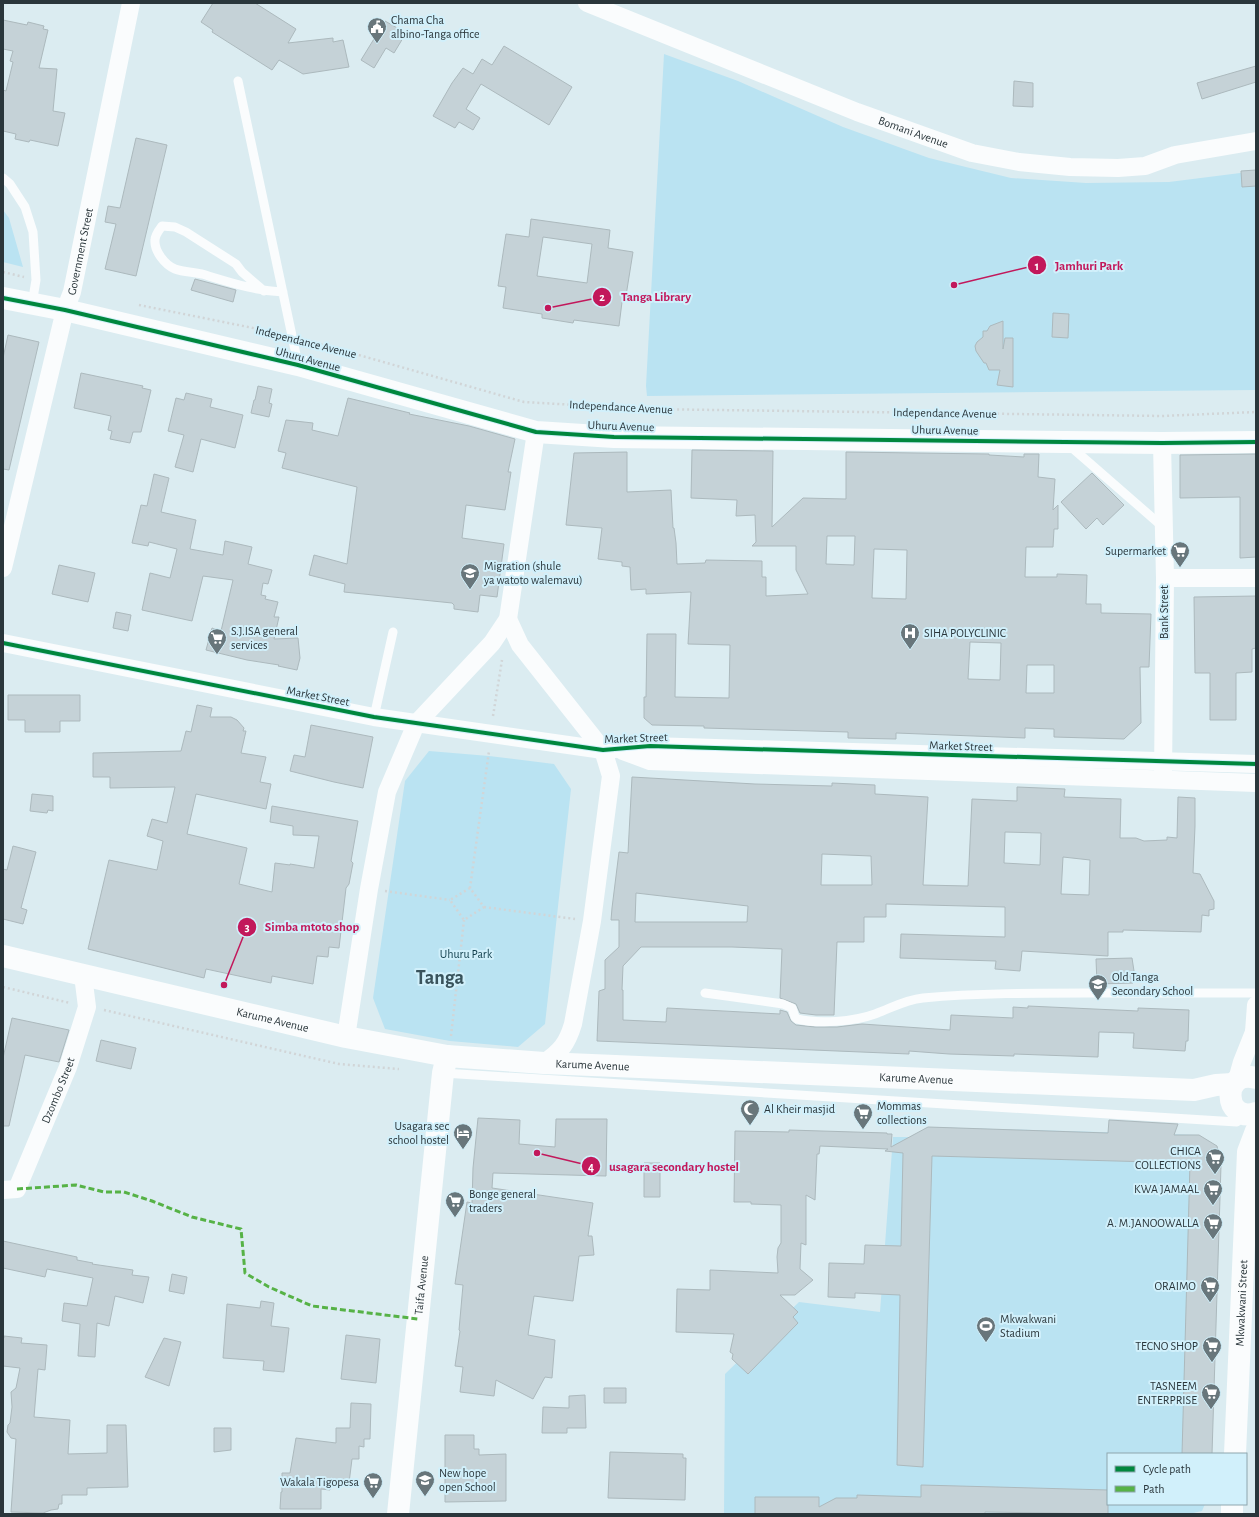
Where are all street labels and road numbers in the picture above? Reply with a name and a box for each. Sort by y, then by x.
street label: Bomani Avenue [877,114,950,150]
street label: Government Street [66,207,95,296]
street label: Independance Avenue [254,324,358,360]
street label: Uhuru Avenue [274,345,342,373]
street label: Independance Avenue [569,398,673,416]
street label: Independance Avenue [893,406,997,420]
street label: Uhuru Avenue [587,419,655,433]
street label: Uhuru Avenue [912,423,978,437]
street label: Bank Street [1158,585,1170,639]
street label: Market Street [286,684,350,708]
street label: Market Street [604,731,668,745]
street label: Market Street [929,739,993,753]
street label: Karume Avenue [235,1005,310,1034]
street label: Dzombo Street [39,1056,77,1125]
street label: Karume Avenue [555,1057,630,1073]
street label: Karume Avenue [879,1071,953,1086]
street label: Taifa Avenue [412,1255,430,1315]
street label: Mkwakwani Street [1234,1259,1249,1347]

